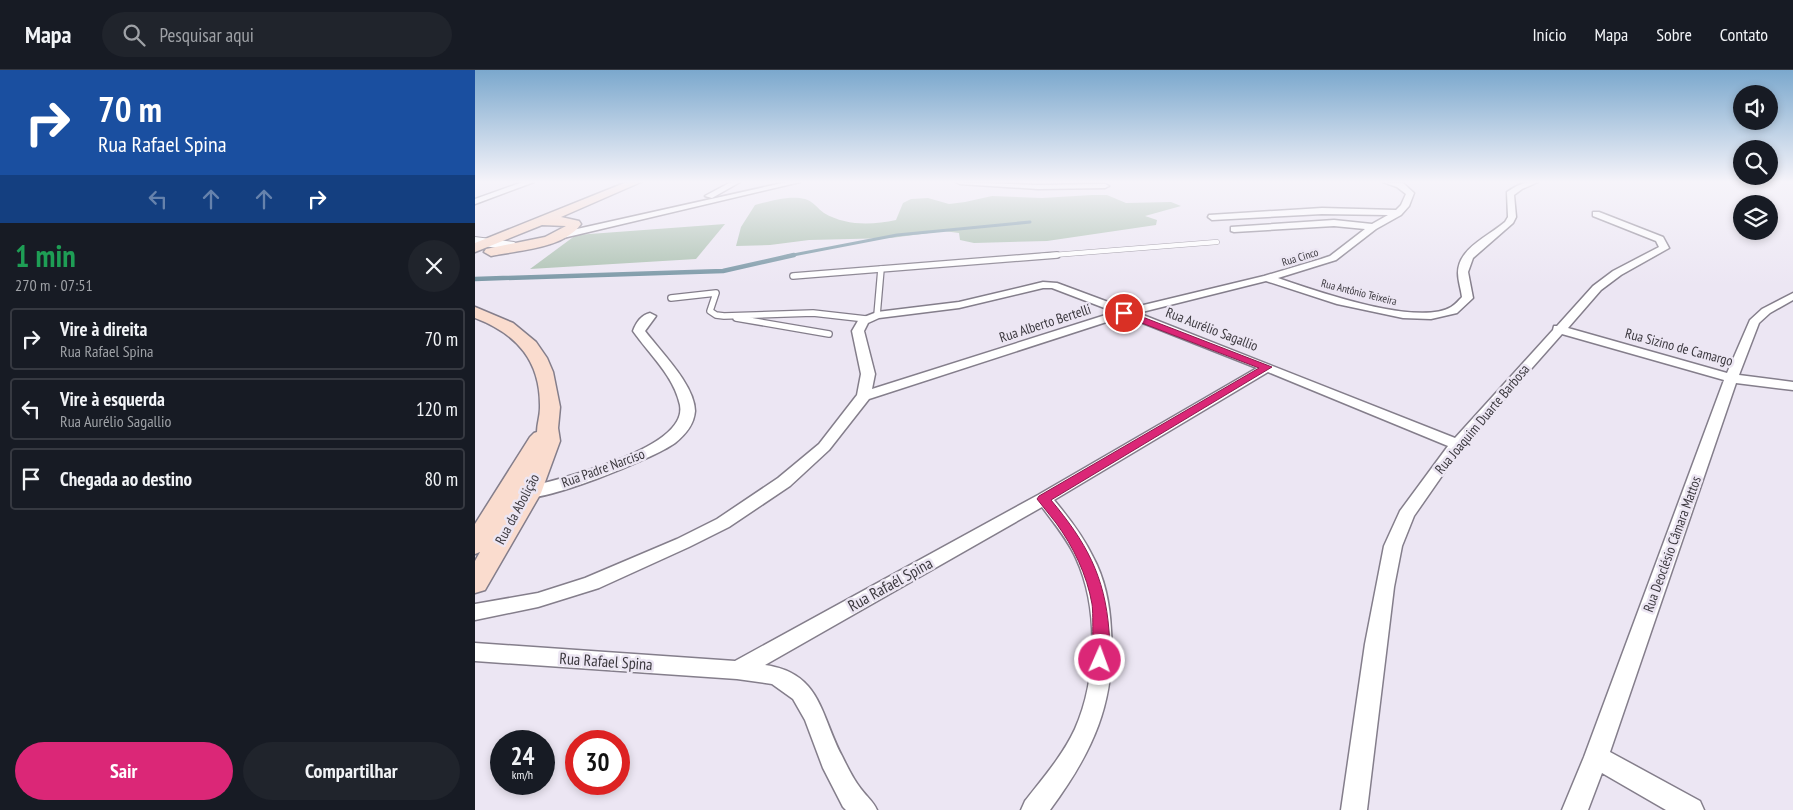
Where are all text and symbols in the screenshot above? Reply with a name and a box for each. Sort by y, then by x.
search box [102,12,452,57]
text: Mapa [25,19,72,50]
icon: search [120,21,148,49]
text: Pesquisar aqui [160,23,254,47]
text: Início [1532,23,1566,46]
text: Mapa [1594,23,1628,46]
text: Sobre [1656,23,1692,46]
text: Contato [1720,23,1768,46]
map controls [1733,85,1778,240]
button: sound [1733,85,1778,130]
text: 70 m [98,86,162,132]
icon: right [15,90,80,155]
text: Rua Rafael Spina [98,130,226,158]
button: search [1733,140,1778,185]
icon: left [144,185,172,213]
icon: ahead [197,185,225,213]
icon: ahead [250,185,278,213]
icon: right [303,185,331,213]
button: layers [1733,195,1778,240]
text: 1 min [15,236,76,275]
button: close [408,240,460,292]
street label: Rua Cinco [1280,245,1320,269]
text: 270 m · 07:51 [15,275,93,295]
street label: Rua Antônio Teixeira [1320,276,1398,308]
pin [1103,292,1145,334]
icon: arrive [1110,299,1138,327]
street label: Rua Alberto Bertelli [997,300,1093,346]
street label: Rua Aurélio Sagallio [1163,303,1261,355]
text: Vire à direita [60,317,147,341]
street label: Rua Sizino de Camargo [1623,324,1735,370]
icon: right [17,325,45,353]
text: 70 m [425,327,458,351]
text: Rua Rafael Spina [60,341,153,361]
street label: Rua Joaquim Duarte Barbosa [1431,360,1533,478]
text: Vire à esquerda [60,387,165,411]
icon: left [17,395,45,423]
text: 120 m [416,397,458,421]
text: Rua Aurélio Sagallio [60,411,171,431]
street label: Rua Padre Narciso [559,445,647,491]
icon: arrive [17,465,45,493]
text: Chegada ao destino [60,467,192,491]
text: 80 m [425,467,458,491]
street label: Rua da Abolição [491,471,543,547]
street label: Rua Deoclésio Câmara Mattos [1639,473,1705,614]
street label: Rua Rafaél Spina [844,553,936,615]
position arrow [1073,633,1125,685]
street label: Rua Rafael Spina [559,648,653,674]
speed limit sign: 30 [565,730,630,795]
text: 24 [511,740,534,772]
button: Sair [15,742,233,800]
button: Compartilhar [243,742,460,800]
text: km/h [512,767,533,782]

